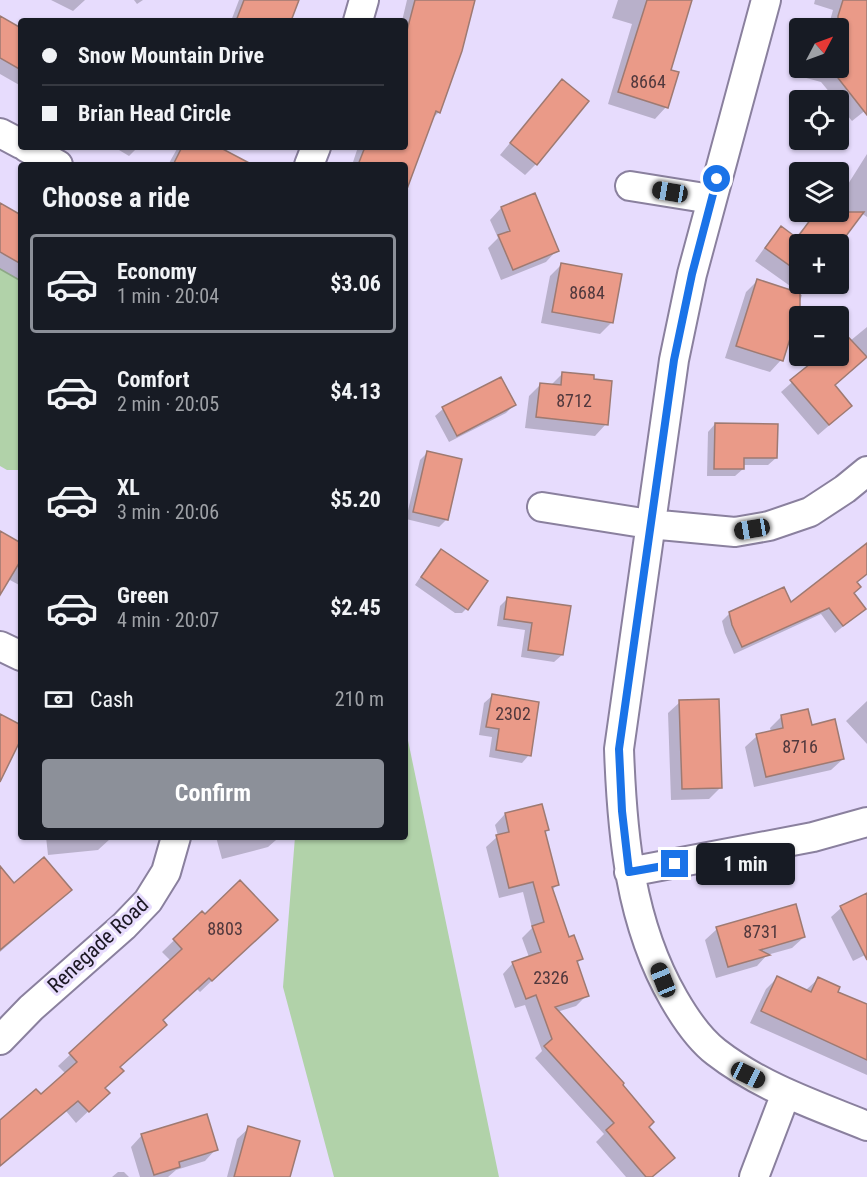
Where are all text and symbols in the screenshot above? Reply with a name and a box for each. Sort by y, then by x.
north arrow [789,18,849,78]
map controls [789,18,849,366]
text: Snow Mountain Drive [78,43,264,68]
house number: 8664 [630,71,666,92]
button: locate [789,90,849,150]
text: Brian Head Circle [78,101,231,126]
button: layers [789,162,849,222]
route start [703,165,730,192]
car [651,180,689,204]
text: Choose a ride [42,182,190,214]
button: + [789,234,849,294]
icon: car [45,257,99,311]
text: Economy [117,259,197,284]
text: $3.06 [330,271,381,296]
house number: 8684 [569,282,605,303]
text: 1 min · 20:04 [117,284,219,308]
button: − [789,306,849,366]
icon: car [45,365,99,419]
text: Comfort [117,367,190,392]
text: $4.13 [330,379,381,404]
house number: 8712 [556,390,592,411]
text: 2 min · 20:05 [117,392,219,416]
icon: car [45,473,99,527]
text: XL [117,475,140,500]
text: $5.20 [330,487,381,512]
text: 3 min · 20:06 [117,500,219,524]
car [733,517,771,541]
icon: car [45,581,99,635]
text: Green [117,583,169,608]
text: $2.45 [330,595,381,620]
text: 4 min · 20:07 [117,608,219,632]
icon: cash [42,683,75,716]
text: Cash [90,687,134,712]
text: 210 m [335,687,384,711]
house number: 2302 [495,703,531,724]
house number: 8716 [782,736,818,757]
button: Confirm [42,759,384,828]
callout: 1 min [696,843,795,885]
route end [661,850,688,877]
text: 1 min [723,852,768,876]
street label: Renegade Road [43,892,153,998]
house number: 8803 [207,918,243,939]
house number: 8731 [743,921,779,942]
car [648,960,678,1000]
house number: 2326 [533,967,569,988]
car [728,1059,768,1091]

